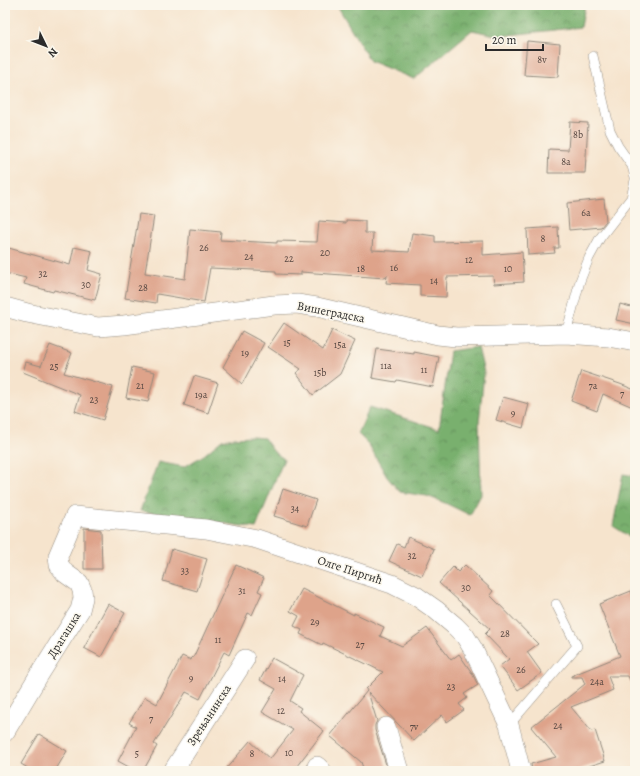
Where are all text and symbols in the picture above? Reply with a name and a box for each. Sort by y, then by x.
north arrow [26,26,66,66]
scale bar [486,26,543,52]
text: 20 m [492,32,516,48]
text: N [45,44,61,61]
house number: 8v [537,53,547,66]
house number: 8b [573,128,583,141]
house number: 8a [561,155,571,168]
house number: 6a [581,206,591,219]
house number: 8 [541,232,546,245]
house number: 26 [199,241,209,254]
house number: 20 [320,246,330,259]
house number: 24 [244,250,254,263]
house number: 22 [284,252,294,265]
house number: 12 [465,253,473,266]
house number: 16 [390,261,398,274]
house number: 18 [357,262,365,275]
house number: 10 [504,262,512,275]
house number: 32 [39,267,48,280]
house number: 14 [430,274,438,287]
house number: 30 [81,278,91,291]
house number: 28 [138,281,148,294]
street label: Вишеградска [296,298,367,327]
house number: 15 [283,336,291,349]
house number: 15a [334,338,347,351]
house number: 19 [241,346,249,359]
house number: 11a [380,359,392,372]
house number: 25 [49,360,59,373]
house number: 11 [421,363,428,376]
house number: 15b [314,366,326,379]
house number: 21 [136,379,145,392]
house number: 7a [589,379,598,392]
house number: 7 [620,387,625,400]
house number: 19a [195,388,208,401]
house number: 23 [90,393,98,406]
house number: 9 [511,406,516,419]
house number: 34 [291,502,300,515]
house number: 32 [408,549,417,562]
street label: Олге Пиргић [316,552,385,588]
house number: 33 [181,564,189,577]
house number: 30 [461,581,471,594]
house number: 31 [238,584,246,597]
street label: Драгашка [44,609,85,661]
house number: 29 [310,615,320,628]
house number: 28 [500,627,510,640]
house number: 11 [215,633,222,646]
house number: 27 [356,638,365,651]
house number: 26 [516,663,526,676]
house number: 9 [189,671,194,684]
house number: 14 [278,672,286,685]
house number: 24a [590,675,604,688]
house number: 23 [447,680,455,693]
street label: Зрењанинска [183,681,235,749]
house number: 12 [277,704,285,717]
house number: 7 [149,712,154,725]
house number: 24 [553,719,563,732]
house number: 7v [410,720,419,733]
house number: 10 [285,746,293,759]
house number: 5 [135,747,139,760]
house number: 8 [250,747,255,760]

